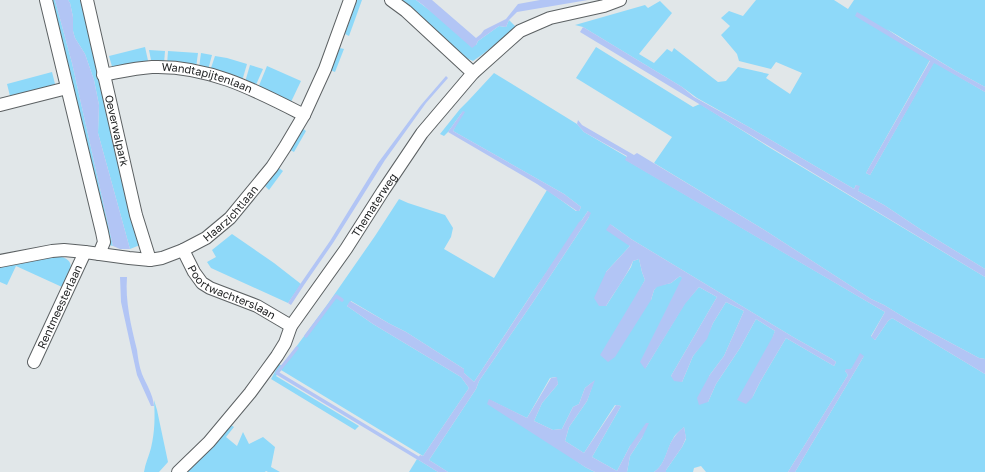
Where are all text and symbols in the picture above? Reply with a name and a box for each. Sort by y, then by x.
street label: Wandtapijtenlaan [161,60,254,95]
street label: Oeverwalpark [103,93,132,168]
street label: Thematerweg [349,170,399,239]
street label: Haarzichtlaan [200,182,260,244]
street label: Rentmeesterlaan [34,262,84,350]
street label: Poortwachterslaan [186,263,278,321]

